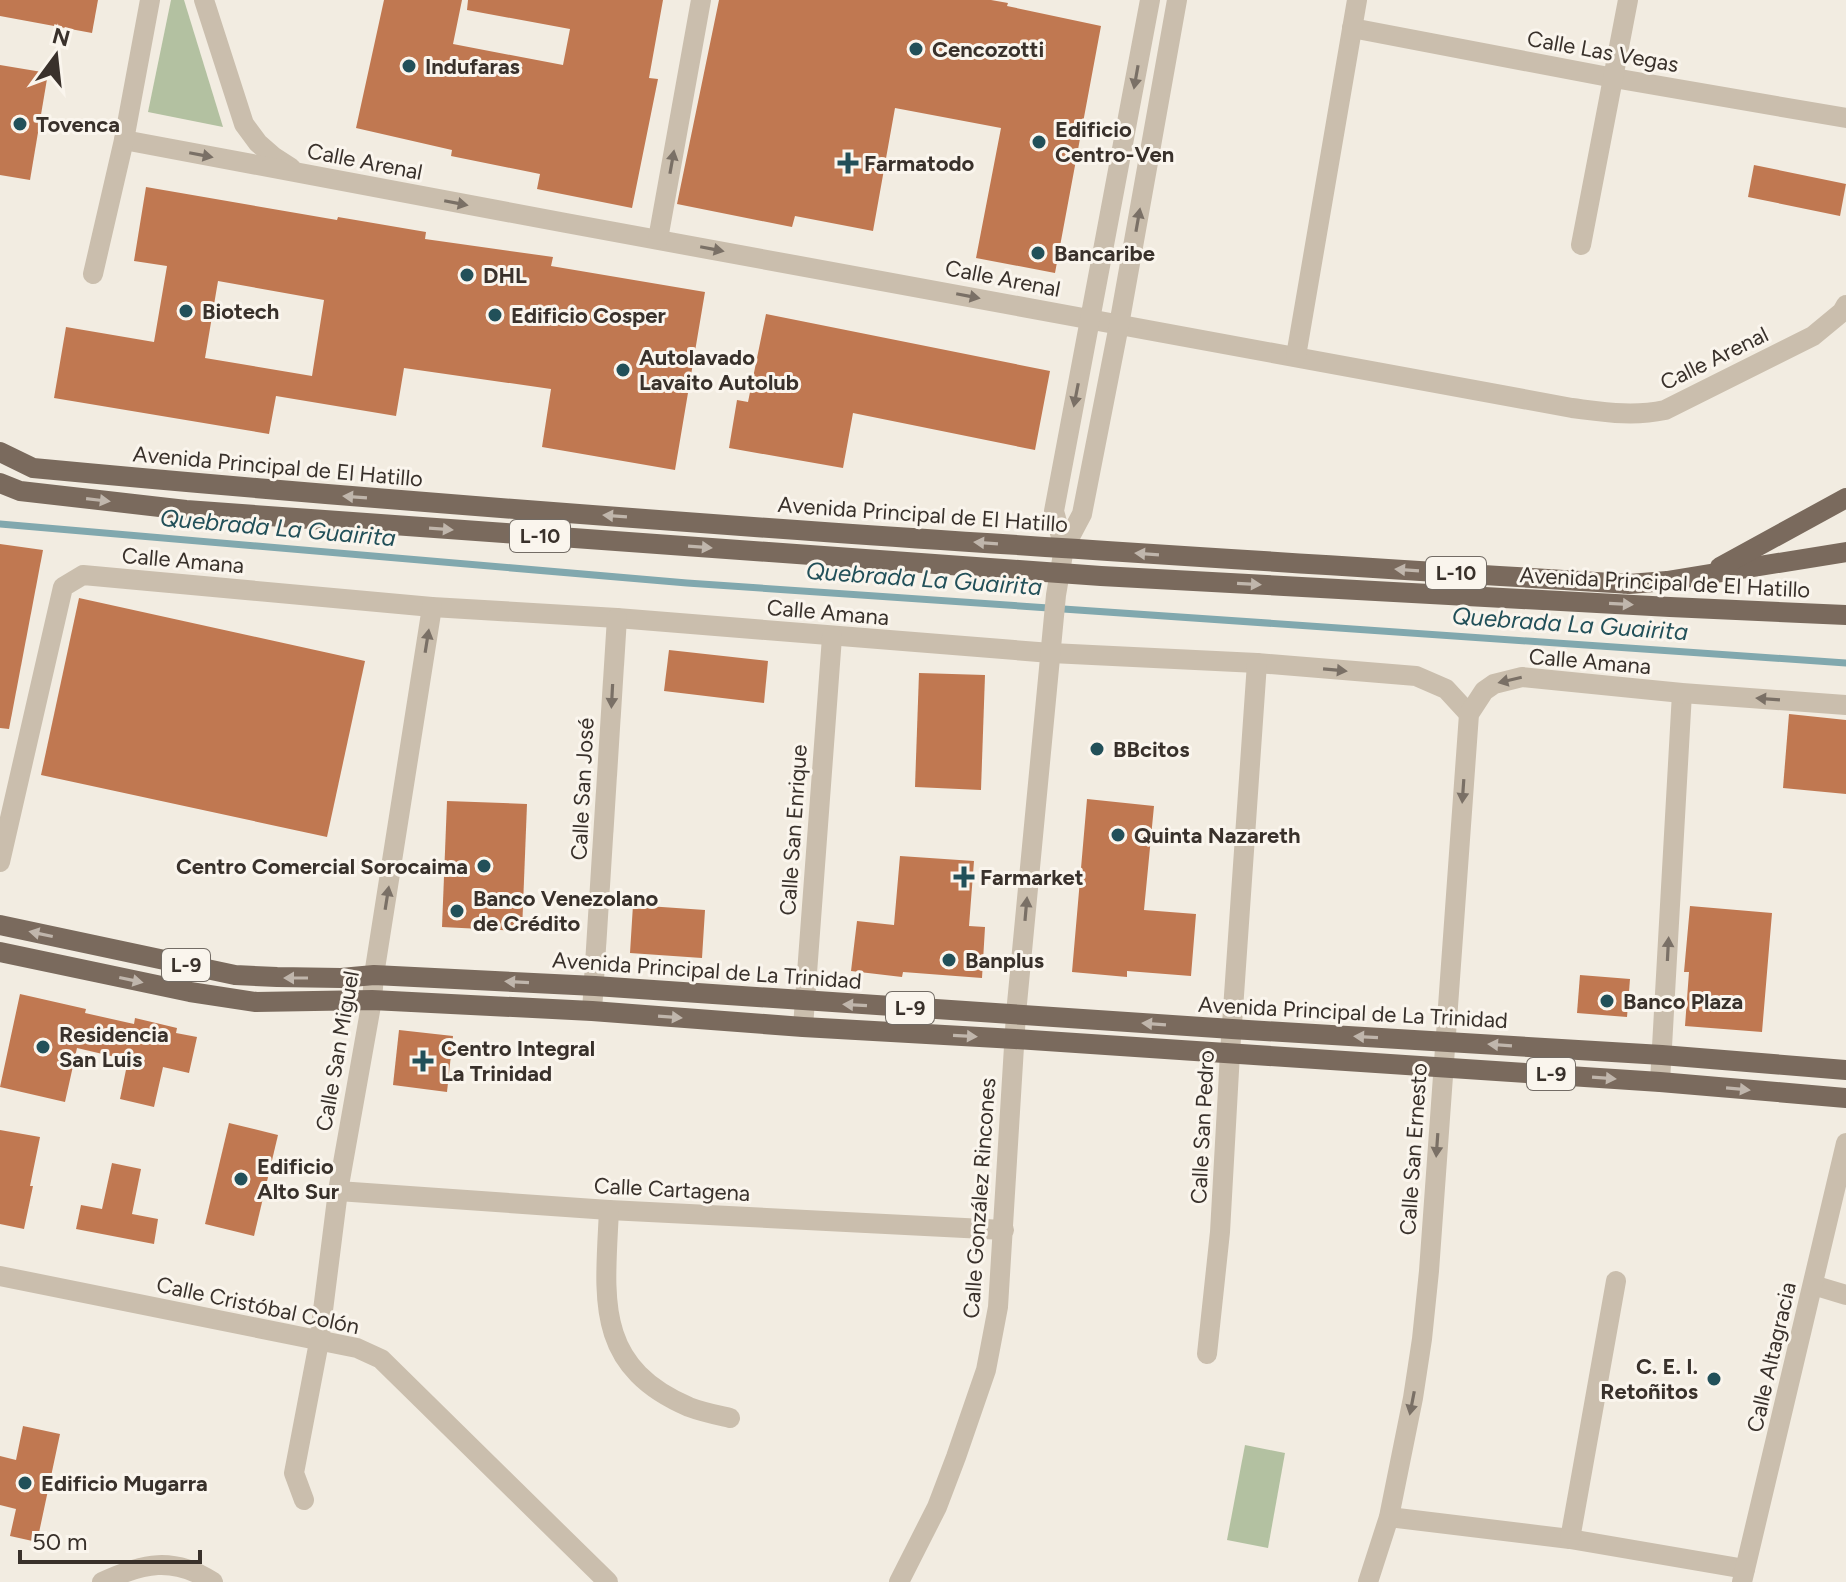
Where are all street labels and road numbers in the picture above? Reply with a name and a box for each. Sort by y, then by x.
street label: Calle Las Vegas [1525,25,1681,78]
street label: Calle Arenal [305,137,425,186]
street label: Calle Arenal [943,254,1063,303]
street label: Calle Arenal [1656,321,1773,396]
street label: Avenida Principal de El Hatillo [132,440,424,493]
street label: Avenida Principal de El Hatillo [777,491,1069,538]
road number: L-10 [510,520,570,552]
street label: Calle Amana [121,542,245,579]
road number: L-10 [1426,557,1486,589]
street label: Avenida Principal de El Hatillo [1519,561,1811,604]
street label: Calle Amana [766,594,890,631]
street label: Calle Amana [1528,643,1652,680]
street label: Calle San José [565,717,600,861]
street label: Calle San Enrique [774,744,813,917]
street label: Avenida Principal de La Trinidad [551,946,863,995]
road number: L-9 [162,949,210,981]
street label: Calle San Miguel [310,969,365,1133]
street label: Avenida Principal de La Trinidad [1197,991,1509,1034]
road number: L-9 [886,992,934,1024]
street label: Calle San Pedro [1185,1049,1220,1205]
road number: L-9 [1527,1058,1575,1090]
street label: Calle San Ernesto [1394,1062,1433,1236]
street label: Calle González Rincones [958,1077,1001,1319]
street label: Calle Cartagena [593,1172,751,1207]
street label: Calle Cristóbal Colón [154,1271,362,1340]
street label: Calle Altagracia [1741,1279,1802,1435]

